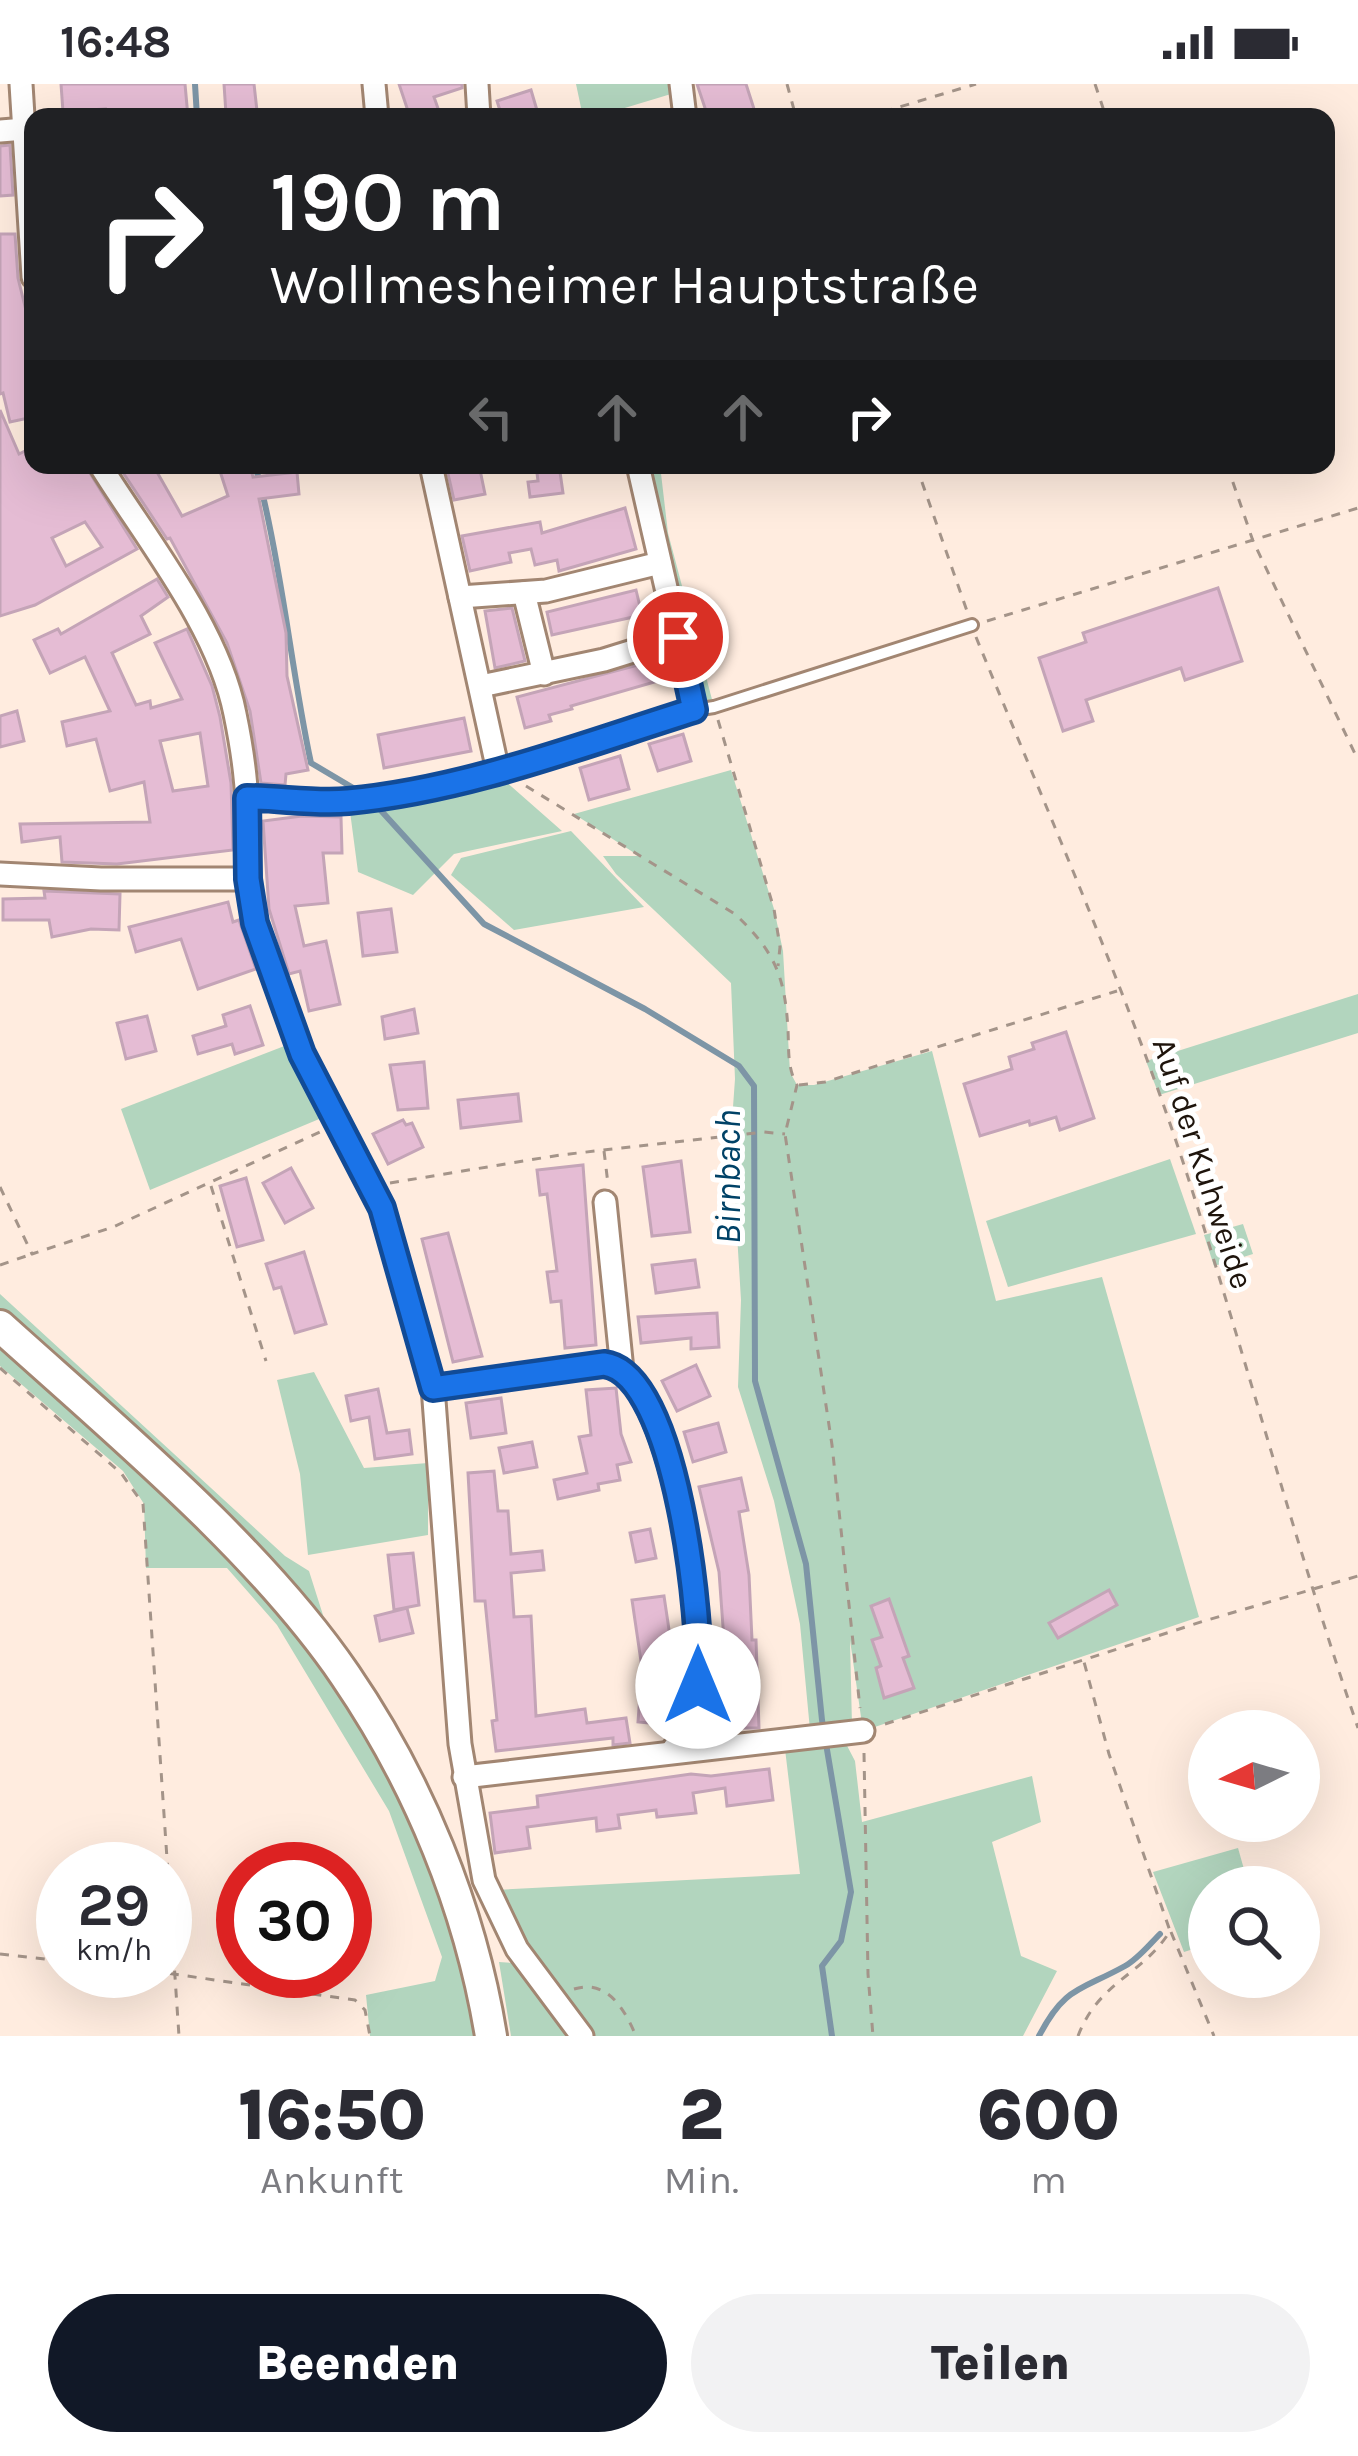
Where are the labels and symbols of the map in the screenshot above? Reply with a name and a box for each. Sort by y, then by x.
pin [627,586,729,688]
street label: Auf der Kuhweide [1145,1033,1262,1294]
water label: Birnbach [707,1109,749,1245]
position arrow [635,1623,761,1749]
north arrow [1188,1710,1320,1842]
speed limit sign: 30 [216,1842,372,1998]

